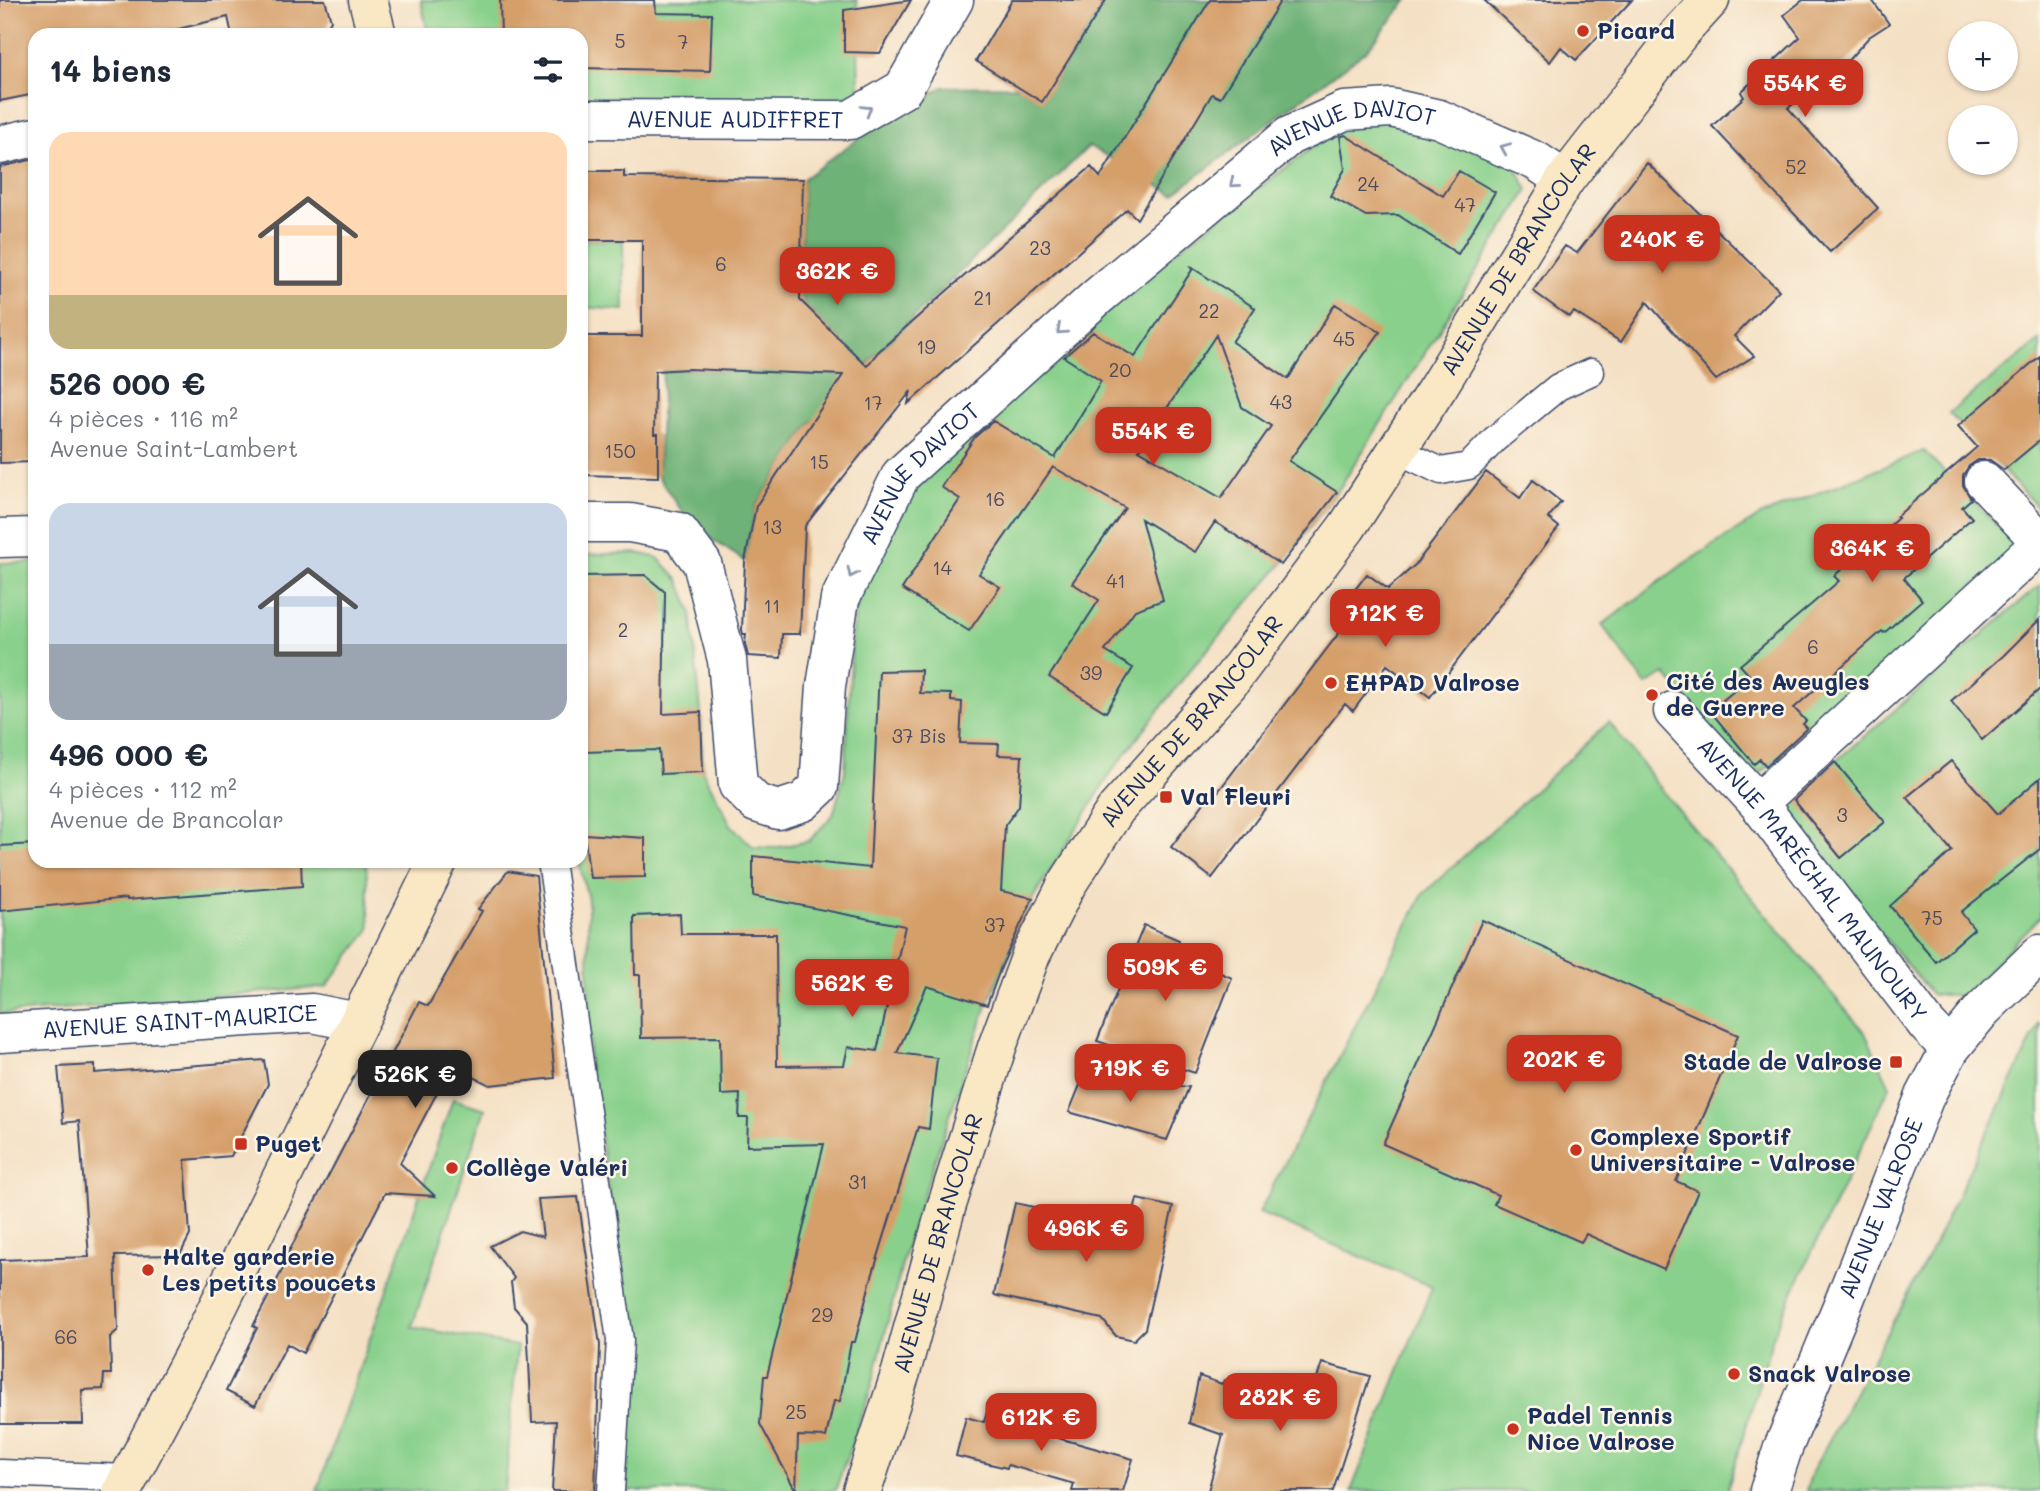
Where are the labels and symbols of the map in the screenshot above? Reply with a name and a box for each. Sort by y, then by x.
place label: Picard [1597,15,1675,45]
marker: Picard [1575,23,1591,39]
house number: 5 [614,28,626,53]
house number: 7 [678,29,688,54]
pin: 554K € [1748,60,1862,119]
street label: AVENUE DAVIOT [1260,92,1439,162]
street label: AVENUE AUDIFFRET [626,103,844,134]
one-way arrow [860,106,873,119]
street label: AVENUE DE BRANCOLAR [1433,137,1602,381]
one-way arrow [1500,142,1512,156]
house number: 52 [1785,154,1807,179]
house number: 24 [1357,171,1379,196]
one-way arrow [1229,174,1241,187]
house number: 47 [1454,192,1476,217]
pin: 240K € [1605,216,1719,275]
house number: 23 [1029,235,1051,260]
pin: 362K € [780,247,894,307]
house number: 6 [715,251,727,276]
house number: 21 [973,285,993,310]
house number: 22 [1198,298,1220,323]
one-way arrow [1056,322,1069,334]
house number: 45 [1333,326,1355,351]
house number: 19 [916,334,936,359]
house number: 20 [1109,357,1131,382]
house number: 43 [1270,389,1292,414]
house number: 17 [863,390,883,415]
street label: AVENUE DAVIOT [853,395,986,549]
pin: 554K € [1096,407,1210,467]
house number: 150 [604,438,636,463]
house number: 15 [809,449,829,474]
house number: 16 [985,486,1005,511]
house number: 13 [762,514,782,539]
pin: 364K € [1815,524,1929,584]
house number: 14 [932,555,952,580]
one-way arrow [847,566,861,578]
house number: 41 [1106,568,1126,593]
pin: 712K € [1328,590,1442,649]
house number: 11 [764,593,781,618]
street label: AVENUE DE BRANCOLAR [1092,609,1289,833]
house number: 2 [618,617,628,642]
house number: 6 [1807,634,1819,659]
house number: 39 [1080,660,1102,685]
place label: Cité des Aveugles de Guerre [1666,666,1869,722]
place label: EHPAD Valrose [1345,667,1520,697]
marker: EHPAD Valrose [1323,675,1339,691]
marker: Cité des Aveugles de Guerre [1644,687,1660,703]
house number: 37 Bis [892,723,946,748]
street label: AVENUE MARÉCHAL MAUNOURY [1691,731,1935,1027]
place label: Val Fleuri [1180,781,1291,811]
marker: Val Fleuri [1158,789,1174,805]
house number: 3 [1836,802,1848,827]
house number: 75 [1921,905,1943,930]
house number: 37 [984,912,1006,937]
pin: 509K € [1108,944,1222,1003]
pin: 562K € [795,960,909,1019]
street label: AVENUE SAINT-MAURICE [41,997,318,1044]
pin: 202K € [1507,1036,1621,1095]
pin: 719K € [1073,1044,1187,1104]
place label: Stade de Valrose [1683,1046,1882,1076]
pin: 526K € [358,1050,472,1110]
marker: Stade de Valrose [1888,1054,1904,1070]
street label: AVENUE DE BRANCOLAR [885,1109,989,1376]
street label: AVENUE VALROSE [1831,1113,1929,1303]
place label: Complexe Sportif Universitaire - Valrose [1590,1121,1856,1177]
place label: Puget [255,1128,322,1158]
marker: Puget [233,1136,249,1152]
marker: Complexe Sportif Universitaire - Valrose [1568,1142,1584,1158]
place label: Collège Valéri [466,1152,628,1182]
marker: Collège Valéri [444,1160,460,1176]
house number: 31 [848,1169,868,1194]
pin: 496K € [1029,1204,1143,1264]
place label: Halte garderie Les petits poucets [162,1241,376,1297]
marker: Halte garderie Les petits poucets [140,1262,156,1278]
house number: 29 [811,1302,833,1327]
house number: 66 [55,1324,77,1349]
place label: Snack Valrose [1748,1358,1911,1388]
marker: Snack Valrose [1726,1366,1742,1382]
pin: 282K € [1223,1374,1337,1433]
pin: 612K € [984,1394,1098,1453]
house number: 25 [785,1399,807,1424]
place label: Padel Tennis Nice Valrose [1527,1400,1675,1456]
marker: Padel Tennis Nice Valrose [1505,1421,1521,1437]

